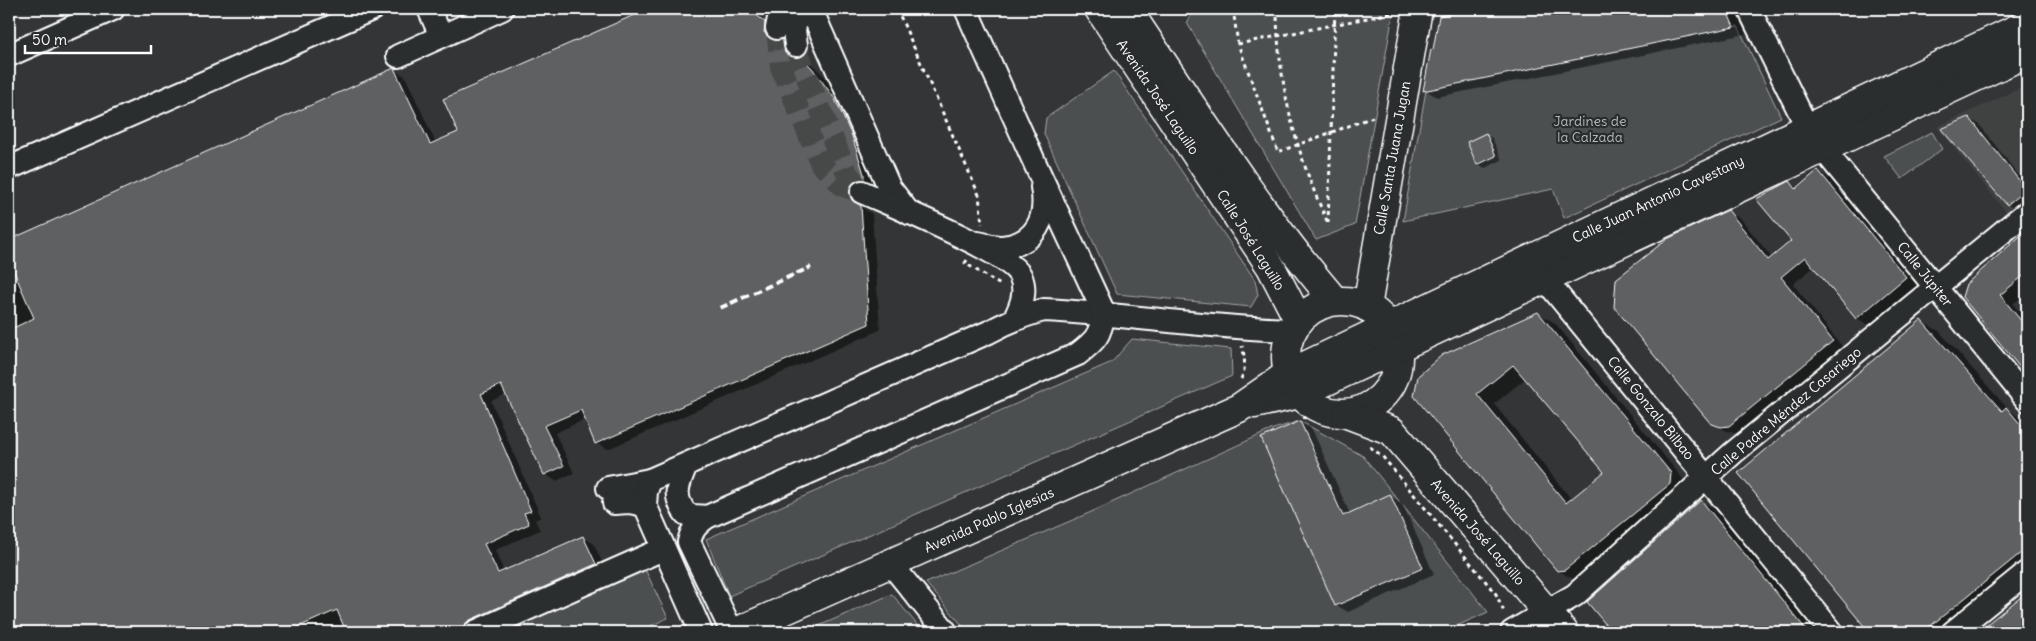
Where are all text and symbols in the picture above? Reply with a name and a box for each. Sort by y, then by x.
scale bar [25,22,151,54]
text: 50 m [32,30,67,49]
street label: Avenida José Laguillo [1113,36,1203,158]
street label: Calle Santa Juana Jugan [1370,80,1414,236]
park label: Jardines de la Calzada [1553,112,1627,146]
street label: Calle Juan Antonio Cavestany [1569,151,1747,247]
street label: Calle José Laguillo [1213,186,1289,294]
street label: Calle Júpiter [1893,238,1957,310]
street label: Calle Padre Méndez Casariego [1707,343,1865,479]
street label: Calle Gonzalo Bilbao [1604,353,1698,464]
street label: Avenida José Laguillo [1427,475,1529,589]
street label: Avenida Pablo Iglesias [921,483,1057,557]

